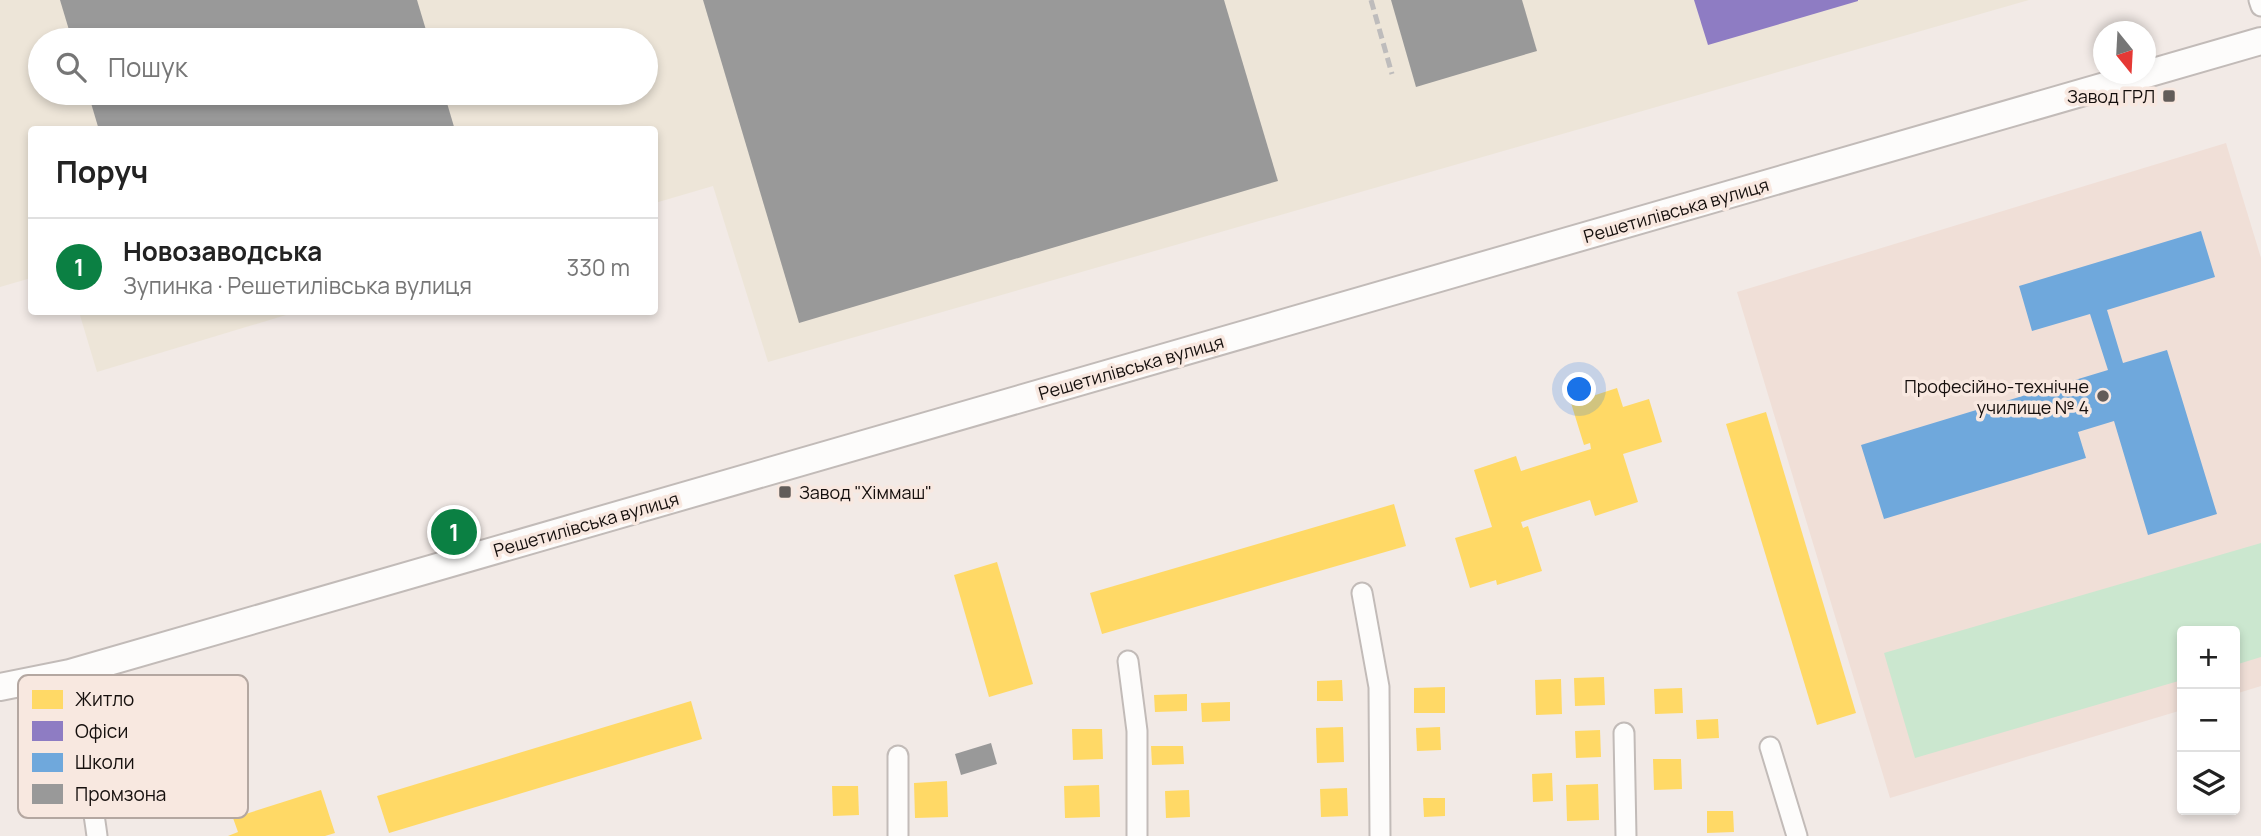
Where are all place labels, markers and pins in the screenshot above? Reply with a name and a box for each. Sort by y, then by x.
place label: Завод ГРЛ [2067,84,2155,108]
marker: Завод ГРЛ [2161,88,2177,104]
place label: Професійно-технічне училище № 4 [1904,374,2089,419]
marker: Професійно-технічне училище № 4 [2095,388,2111,404]
place label: Завод "Хіммаш" [799,480,932,504]
marker: Завод "Хіммаш" [777,484,793,500]
pin: 1 [431,506,477,558]

